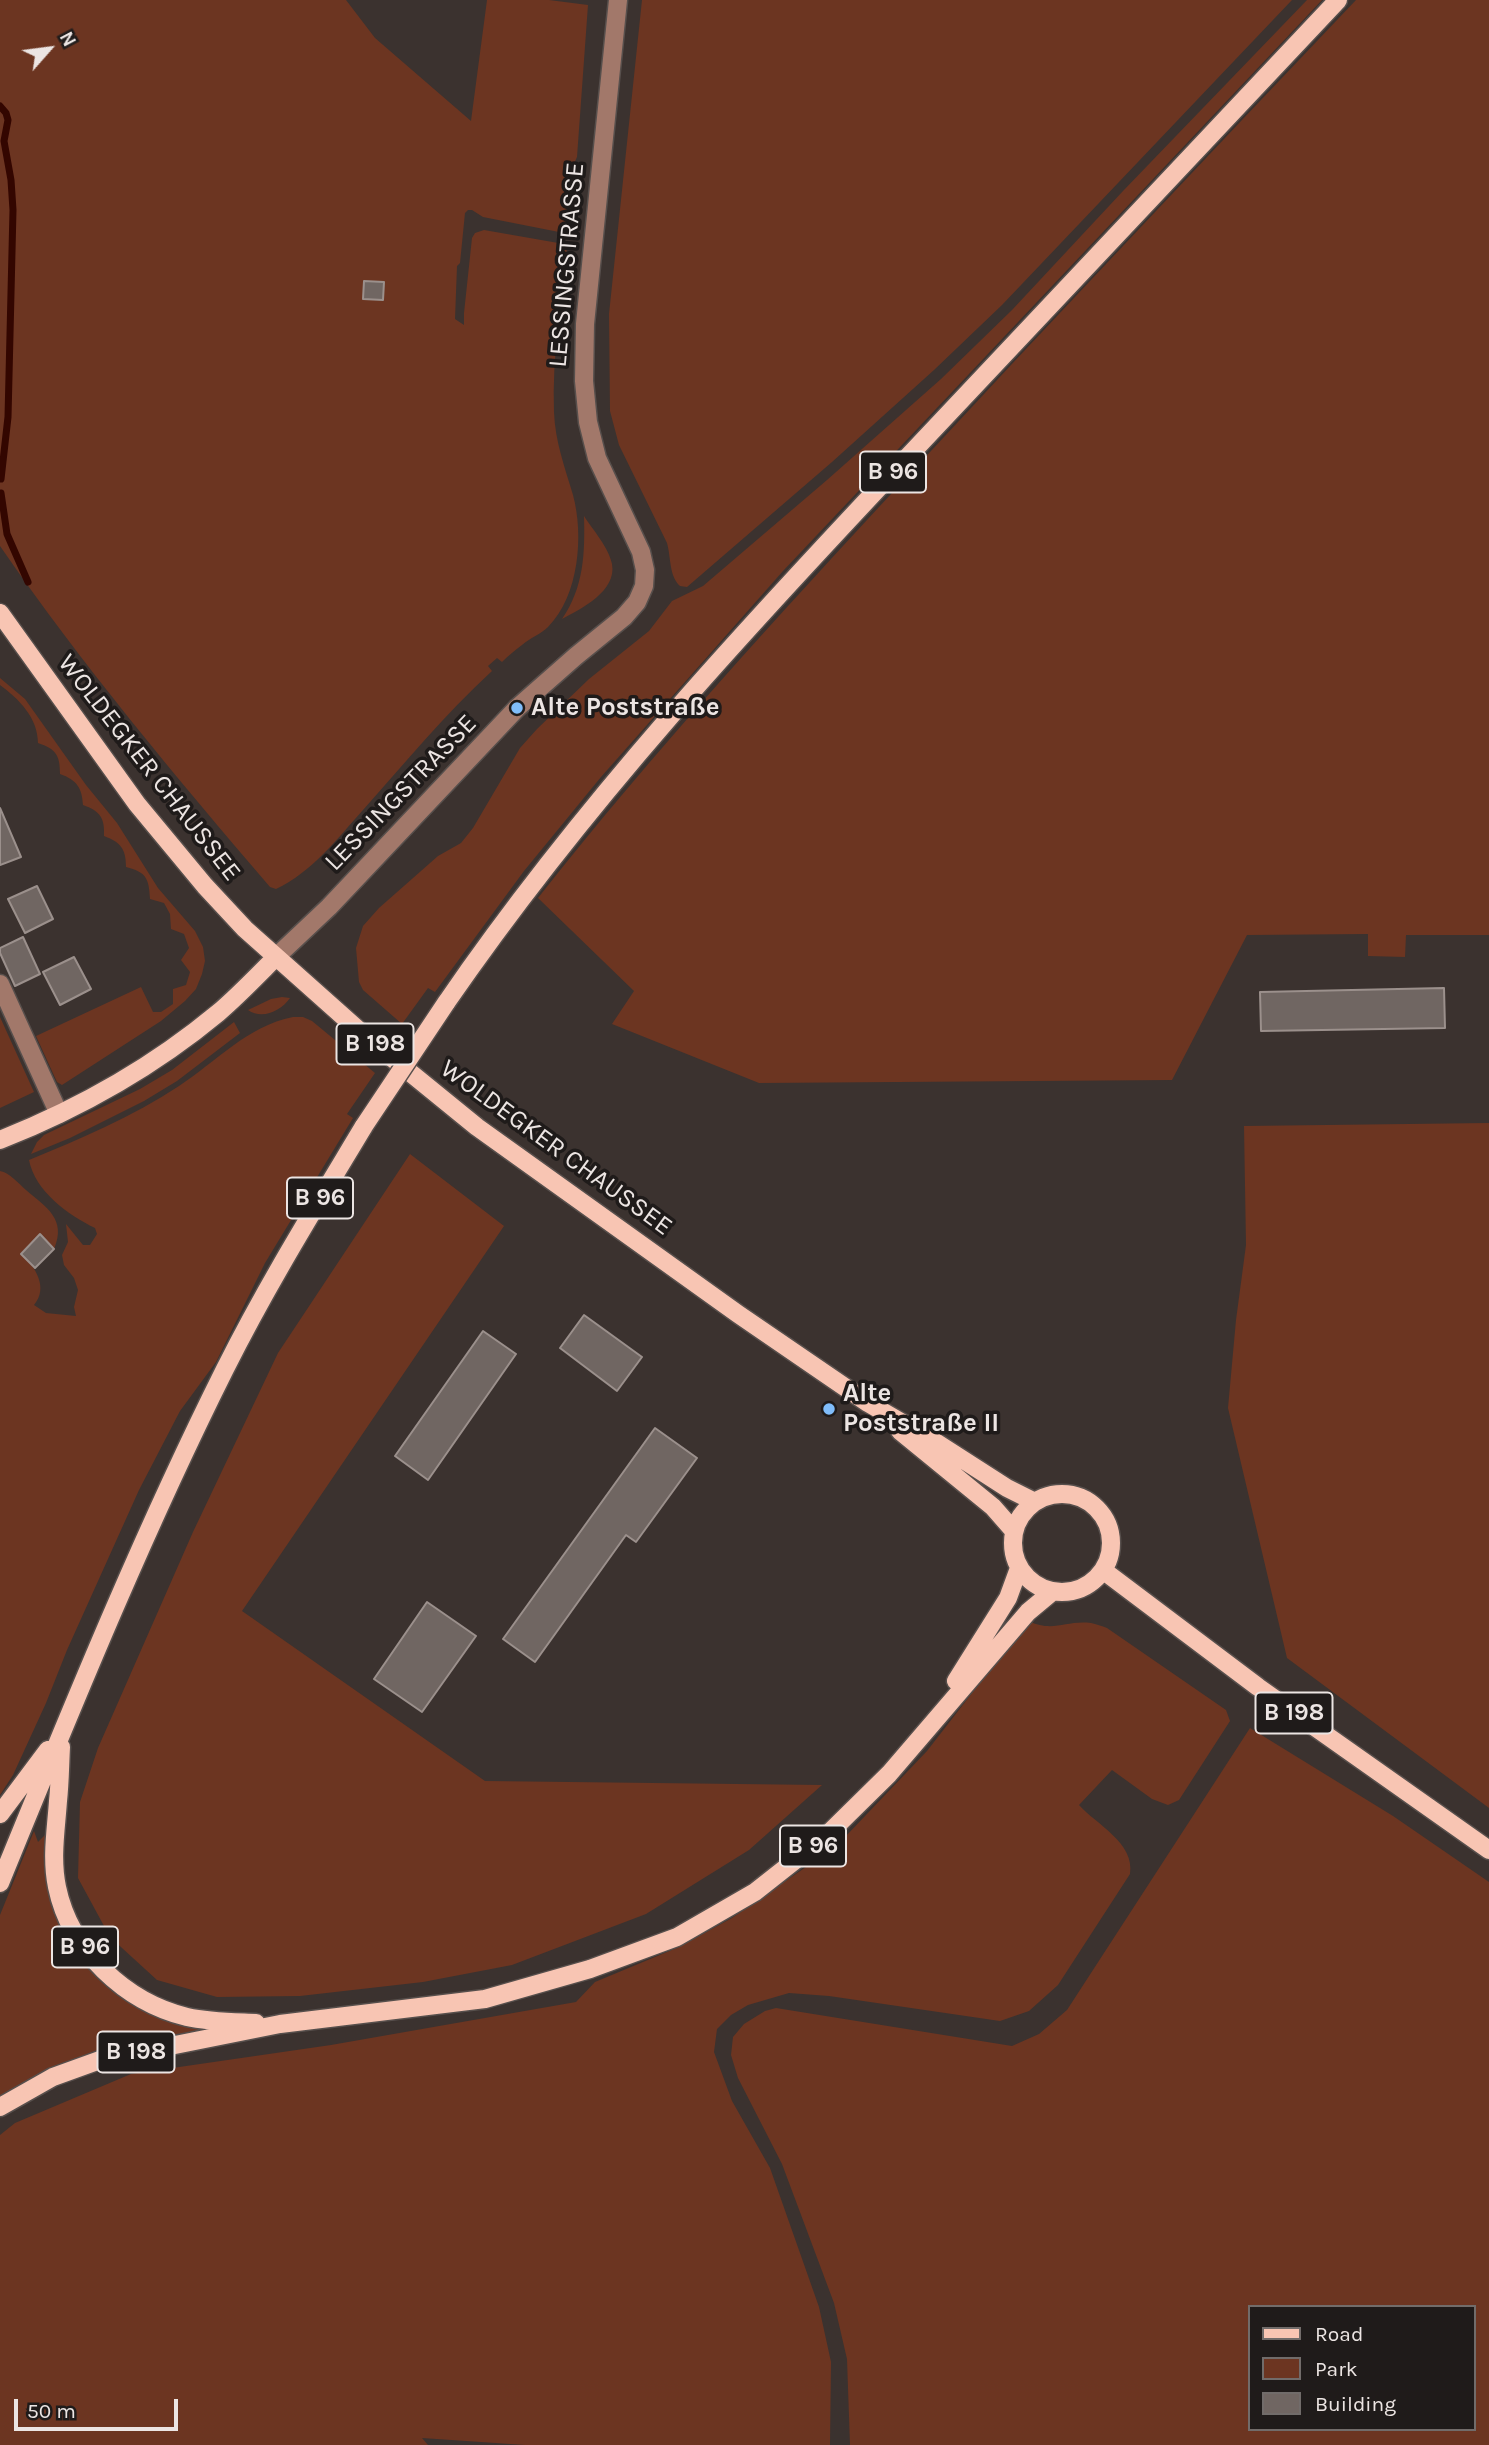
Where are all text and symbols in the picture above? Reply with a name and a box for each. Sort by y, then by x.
north arrow [14,14,84,84]
text: N [55,28,80,50]
street label: LESSINGSTRASSE [542,161,592,369]
road number: B 96 [860,452,926,492]
street label: WOLDEGKER CHAUSSEE [51,648,247,888]
place label: Alte Poststraße [531,692,720,724]
marker: Alte Poststraße [509,700,525,716]
street label: LESSINGSTRASSE [318,708,484,878]
road number: B 198 [336,1024,414,1064]
street label: WOLDEGKER CHAUSSEE [434,1053,678,1243]
road number: B 96 [287,1178,353,1218]
place label: Alte Poststraße II [843,1378,999,1440]
marker: Alte Poststraße II [821,1401,837,1417]
road number: B 198 [1256,1693,1332,1734]
road number: B 96 [780,1826,846,1867]
road number: B 96 [52,1926,118,1968]
road number: B 198 [97,2032,174,2073]
legend [1248,2305,1475,2431]
text: Road [1315,2322,1363,2346]
text: Park [1315,2357,1358,2381]
scale bar [18,2386,182,2430]
text: Building [1315,2392,1396,2416]
text: 50 m [27,2399,76,2423]

